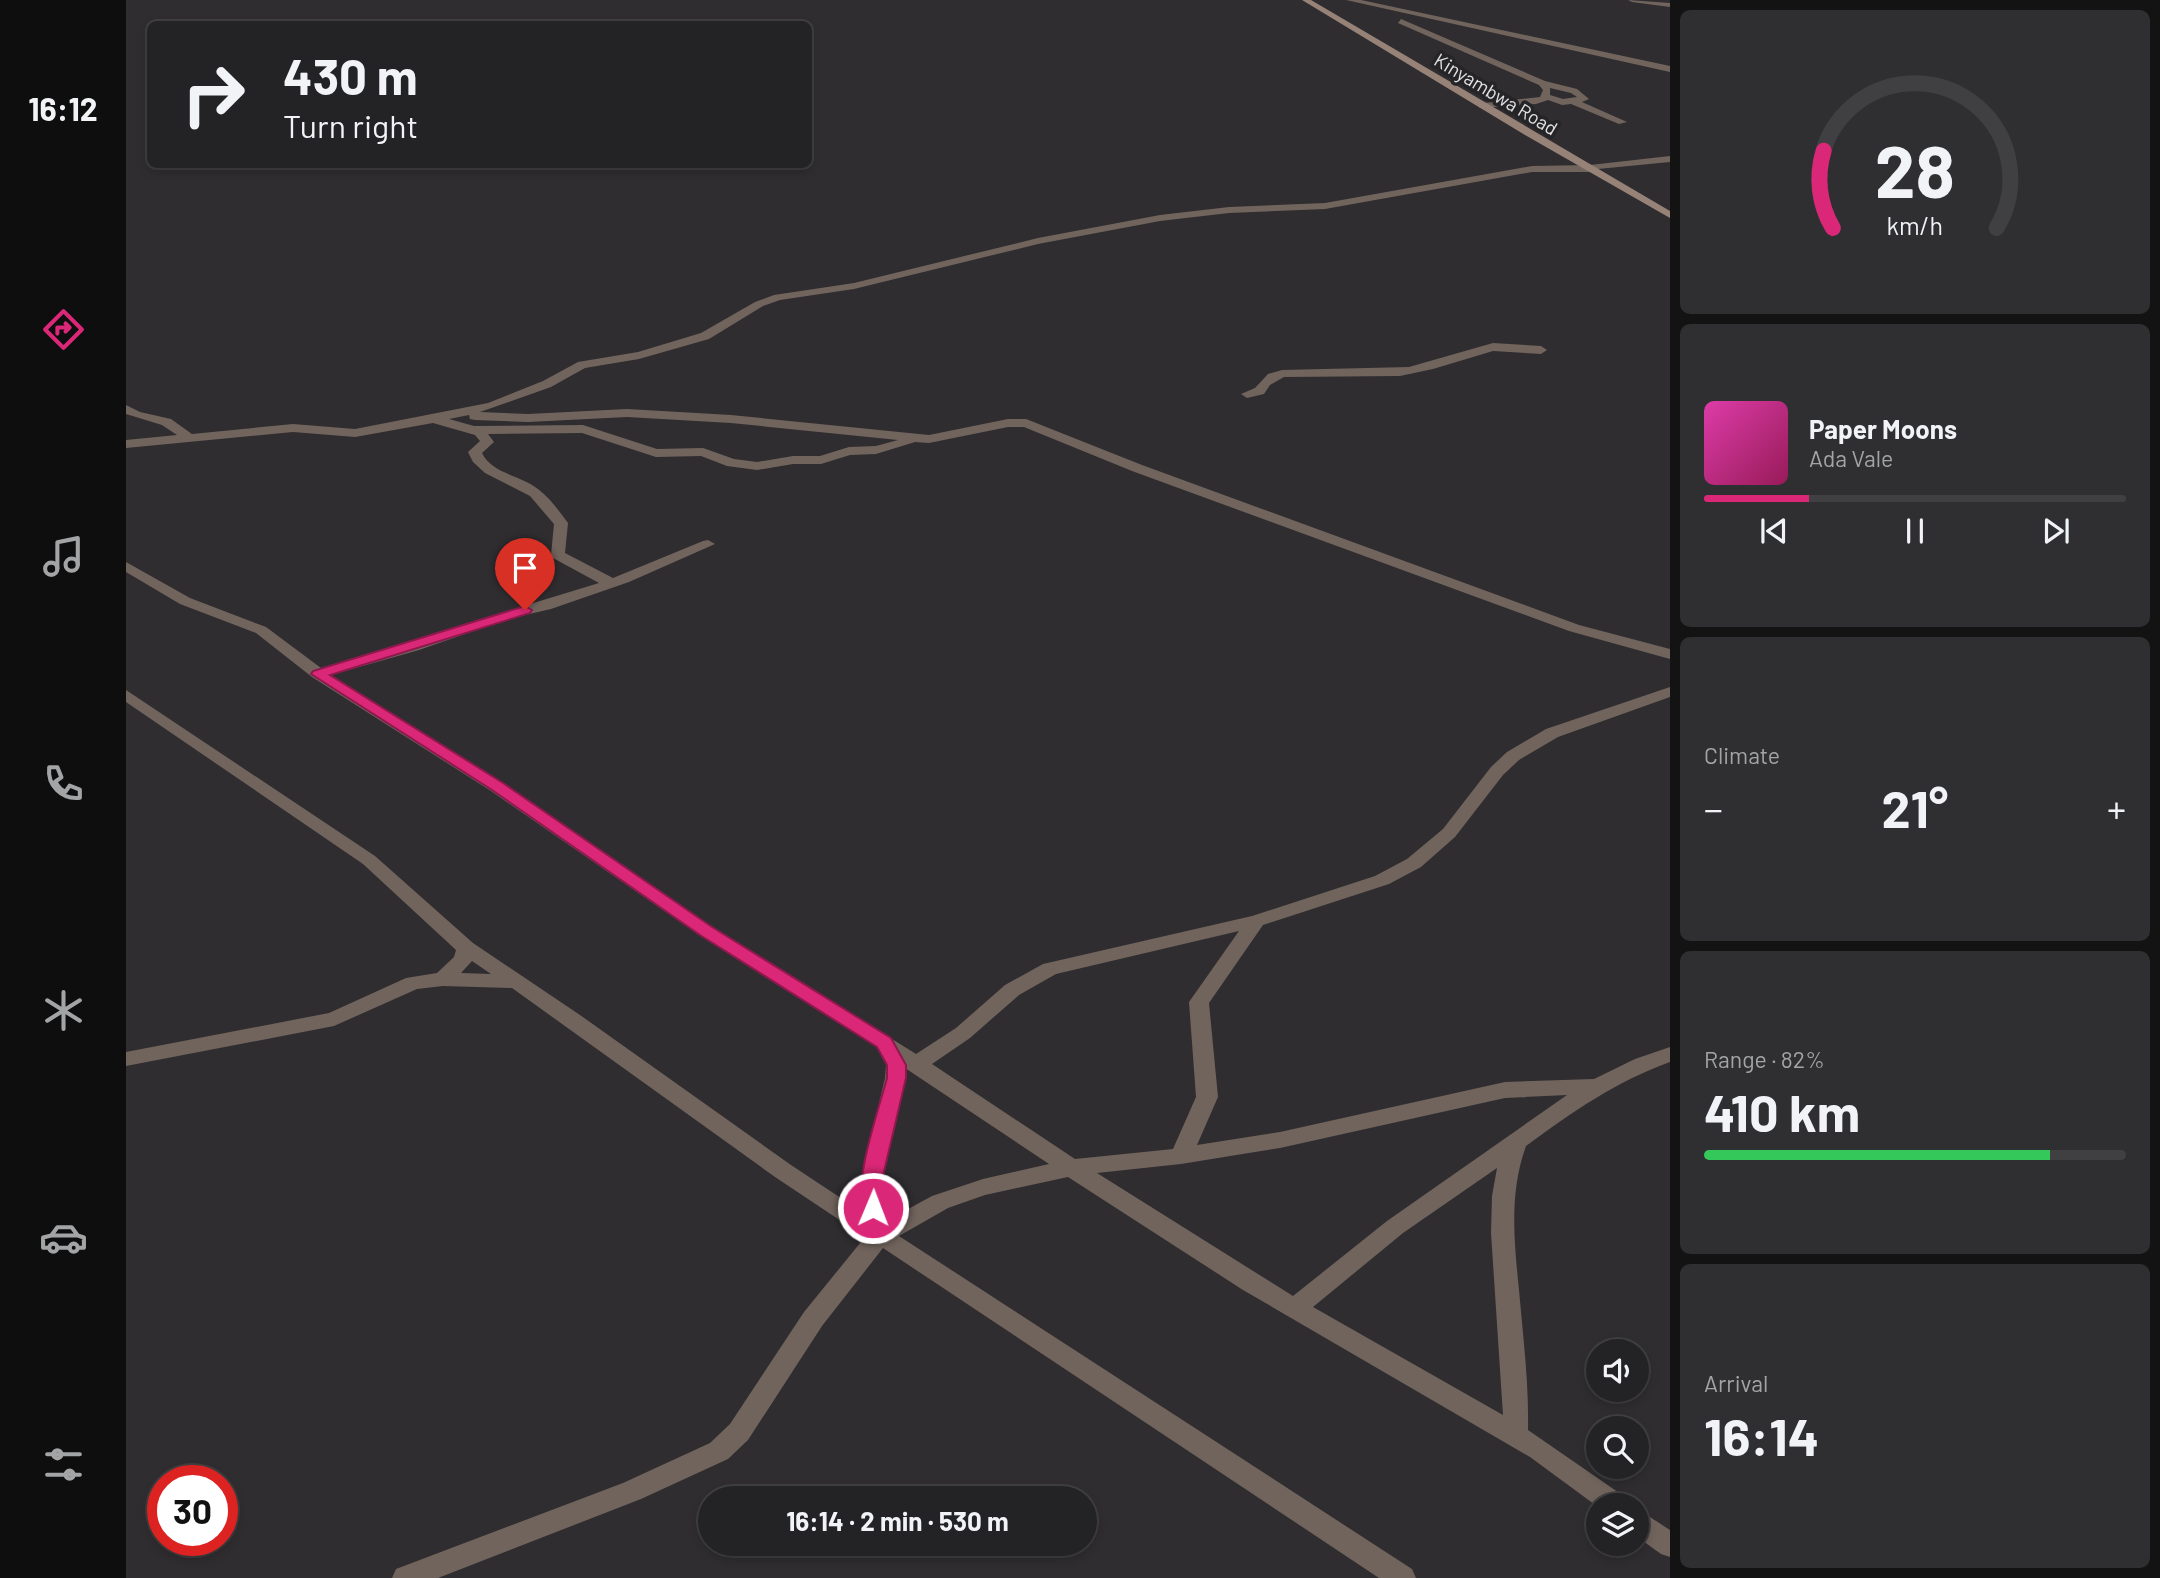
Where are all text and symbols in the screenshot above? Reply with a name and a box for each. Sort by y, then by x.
text: 430 m [283,46,418,105]
street label: Kinyambwa Road [1430,48,1562,139]
icon: right [168,49,259,140]
text: 16:12 [28,89,98,127]
text: Turn right [283,106,418,144]
text: 28 [1875,125,1955,213]
text: km/h [1887,210,1943,240]
icon: directions [39,305,88,354]
text: Paper Moons [1809,413,1957,444]
text: Ada Vale [1809,444,1893,472]
icon: previous [1755,512,1793,550]
icon: pause [1896,512,1934,550]
icon: next [2037,512,2075,550]
icon: music [39,532,88,581]
pin [495,538,555,610]
icon: arrive [506,549,544,587]
text: Climate [1704,741,1780,769]
icon: phone [39,759,88,808]
text: 21° [1882,776,1948,838]
text: − [1704,785,1723,831]
text: + [2107,785,2126,831]
icon: climate [39,986,88,1035]
text: Range · 82% [1704,1045,1825,1073]
text: 410 km [1704,1080,1860,1142]
position arrow [836,1171,910,1245]
icon: car [39,1213,88,1262]
map controls [1586,1339,1649,1556]
button: sound [1586,1339,1649,1402]
text: Arrival [1704,1369,1768,1397]
text: 16:14 [1704,1404,1819,1466]
button: search [1586,1416,1649,1479]
icon: filters [39,1440,88,1489]
speed limit sign: 30 [147,1465,238,1556]
button: layers [1586,1493,1649,1556]
text: 16:14 · 2 min · 530 m [786,1505,1009,1536]

